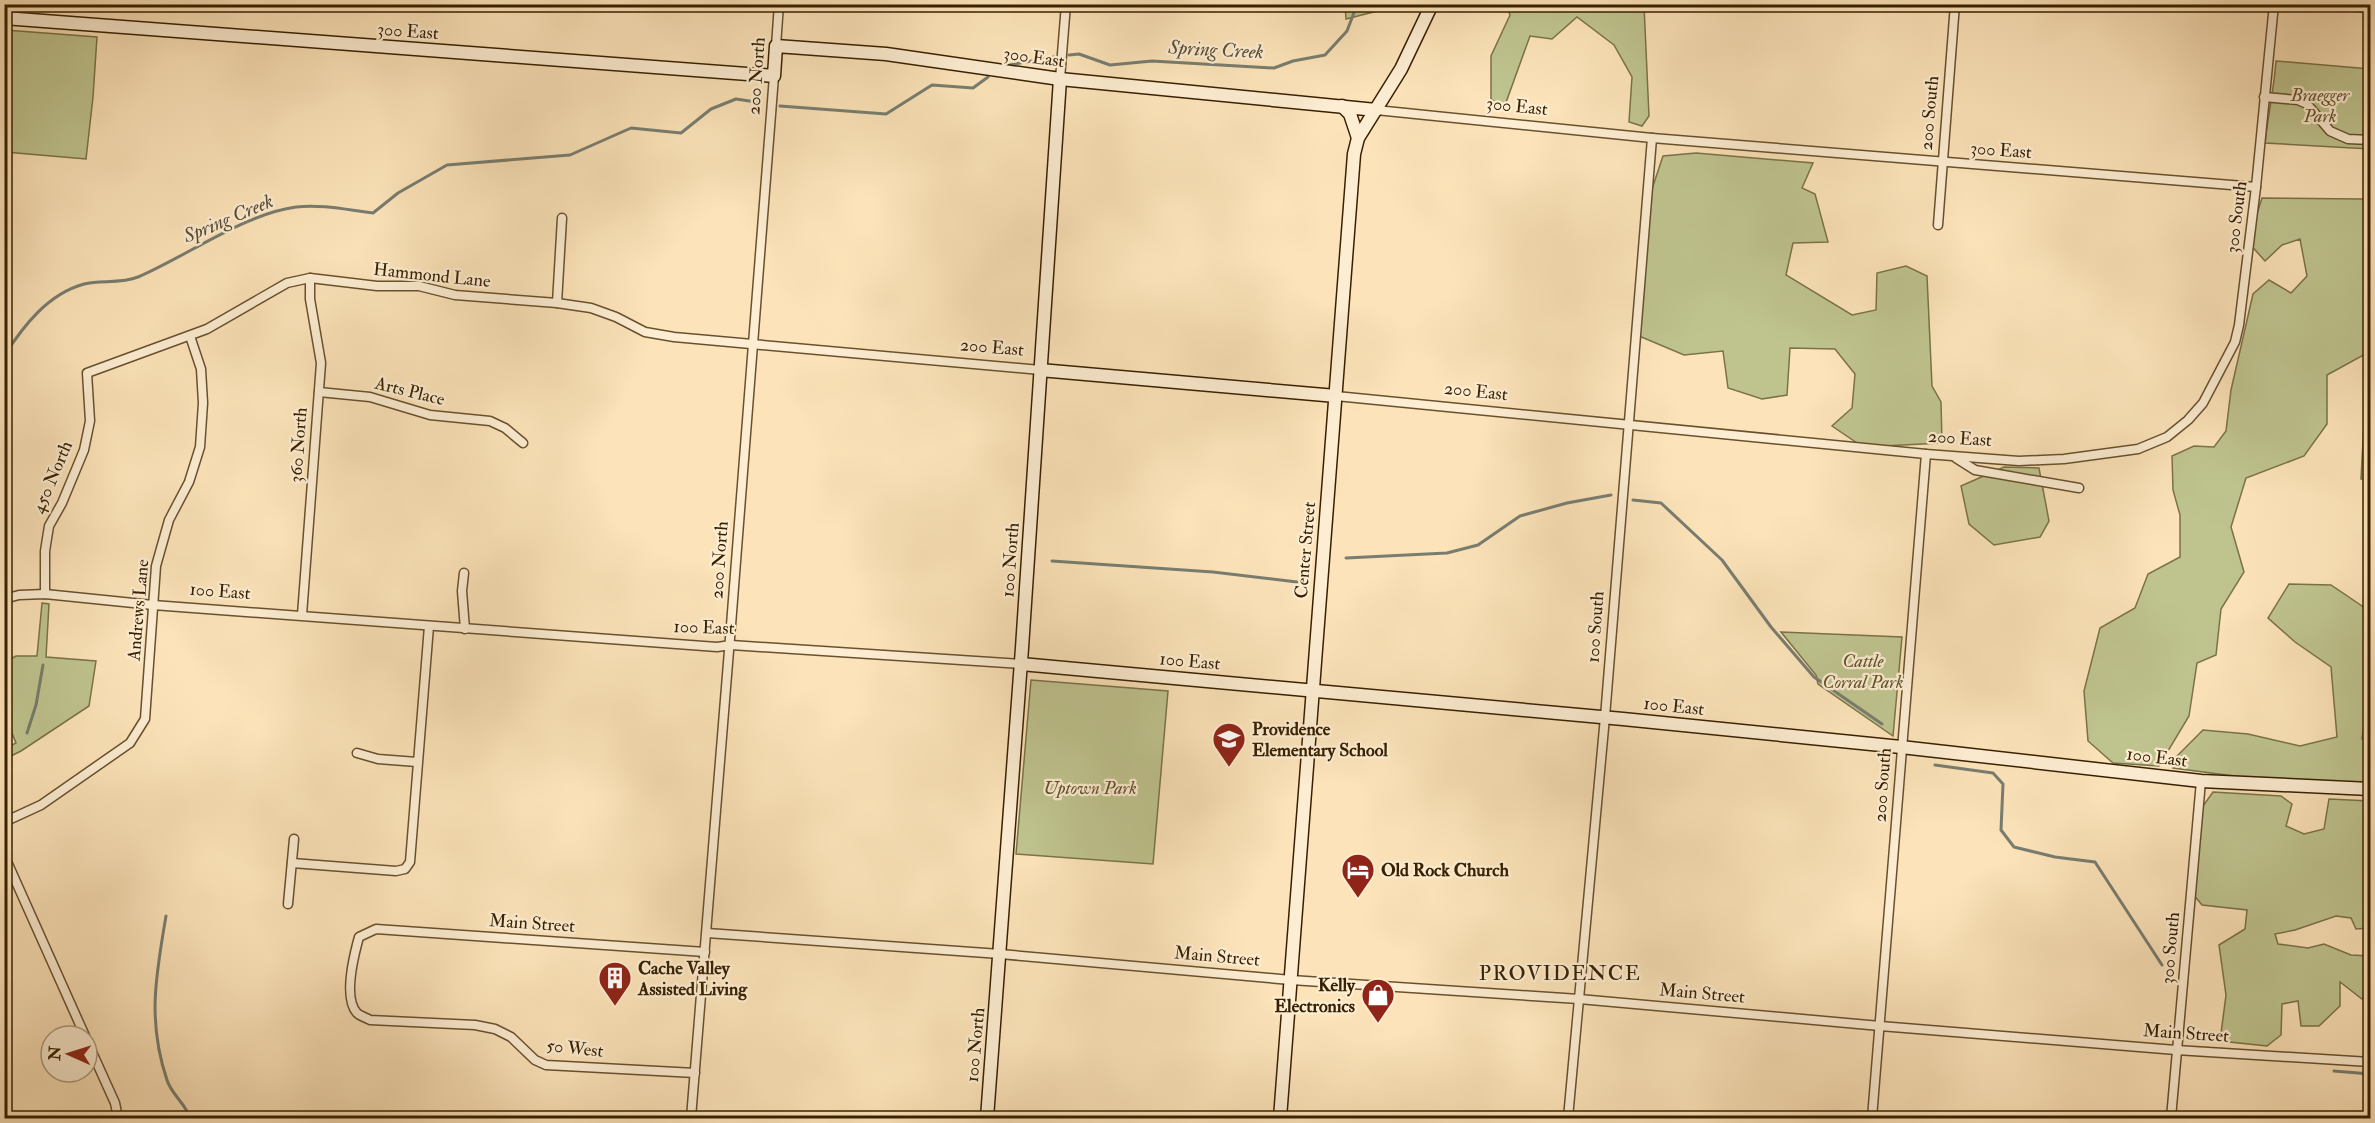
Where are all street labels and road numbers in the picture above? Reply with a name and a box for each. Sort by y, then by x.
street label: 300 East [376,18,440,45]
street label: 200 North [742,36,771,116]
street label: 300 East [1002,42,1066,73]
street label: 200 South [1915,74,1944,151]
street label: 300 East [1485,92,1549,121]
street label: 300 East [1969,137,2033,164]
street label: 300 South [2221,179,2252,254]
street label: Hammond Lane [372,258,492,293]
street label: 200 East [959,333,1025,362]
street label: Arts Place [372,371,448,411]
street label: 200 East [1443,377,1509,406]
street label: 360 North [284,406,313,483]
street label: 200 East [1927,425,1993,452]
street label: 450 North [27,437,78,517]
street label: Center Street [1290,501,1321,599]
street label: 200 North [705,520,734,600]
street label: 100 North [996,521,1025,598]
street label: Andrews Lane [123,558,154,663]
street label: 100 East [189,578,251,605]
street label: 100 South [1582,590,1610,664]
street label: 100 East [673,615,735,640]
street label: 100 East [1159,647,1221,676]
street label: 100 East [1642,692,1706,721]
street label: 100 East [2125,742,2189,773]
street label: 200 South [1868,746,1897,823]
street label: Main Street [488,909,576,938]
street label: 300 South [2156,910,2185,985]
street label: Main Street [1173,941,1261,972]
street label: Main Street [1658,978,1746,1009]
street label: 100 North [961,1006,990,1083]
street label: Main Street [2142,1019,2230,1048]
street label: 50 West [545,1034,605,1063]

